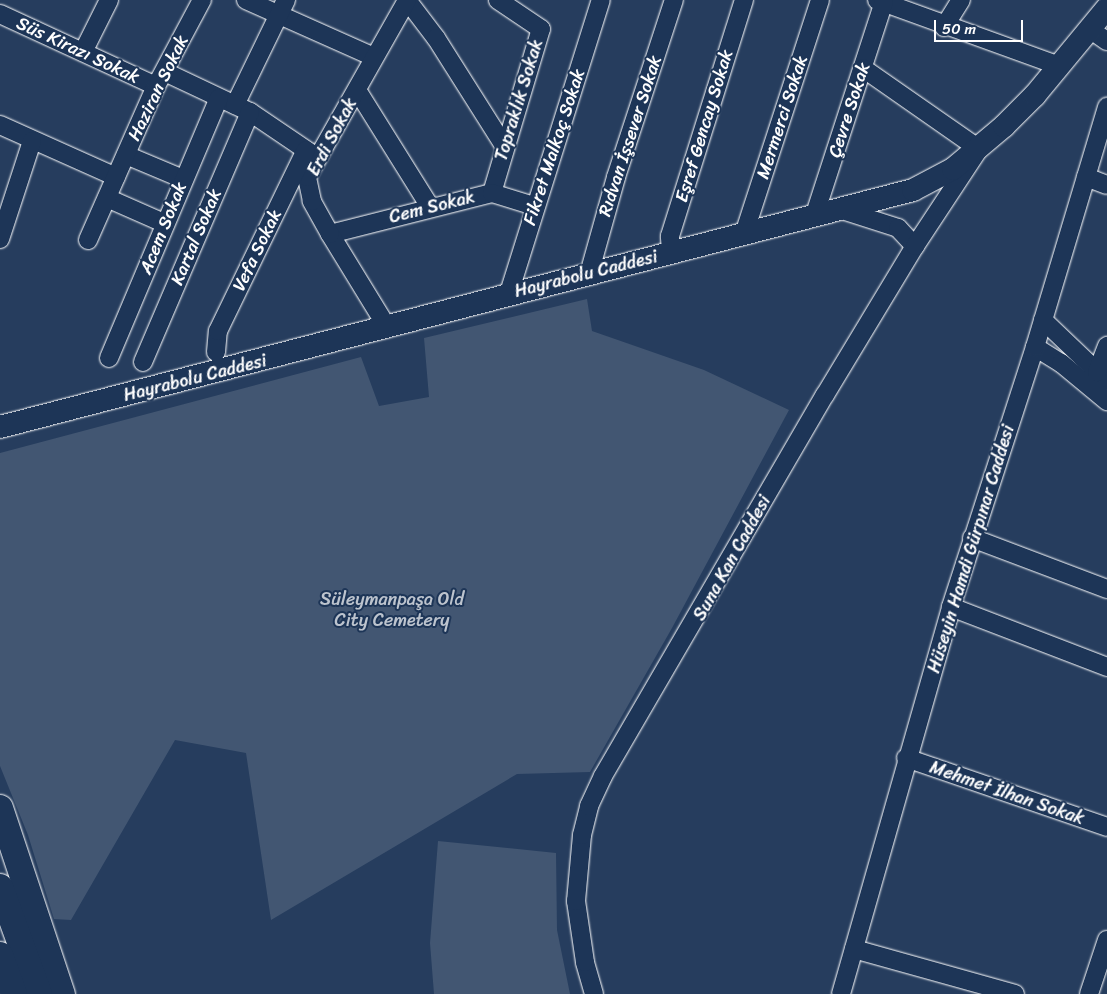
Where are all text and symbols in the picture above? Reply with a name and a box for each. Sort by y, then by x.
scale bar [937,10,1026,42]
street label: Süs Kirazı Sokak [13,12,143,88]
text: 50 m [942,16,976,42]
street label: Haziran Sokak [123,32,193,144]
street label: Topraklık Sokak [490,37,548,163]
street label: Eşref Gencay Sokak [671,47,737,205]
street label: Mermerci Sokak [752,52,812,182]
street label: Rıdvan İşsever Sokak [594,53,666,219]
street label: Çevre Sokak [823,60,875,160]
street label: Fikret Malkoç Sokak [519,66,589,228]
street label: Erdi Sokak [302,94,362,180]
street label: Acem Sokak [135,179,191,277]
street label: Kartal Sokak [166,186,226,288]
street label: Cem Sokak [387,186,477,228]
street label: Vefa Sokak [228,205,286,295]
street label: Hayrabolu Caddesi [512,246,660,302]
street label: Hayrabolu Caddesi [121,350,269,406]
street label: Hüseyin Hamdi Gürpınar Caddesi [923,423,1019,675]
street label: Suna Kan Caddesi [689,492,775,624]
park label: Süleymanpaşa Old City Cemetery [320,589,464,632]
street label: Mehmet İlhan Sokak [927,756,1087,830]

